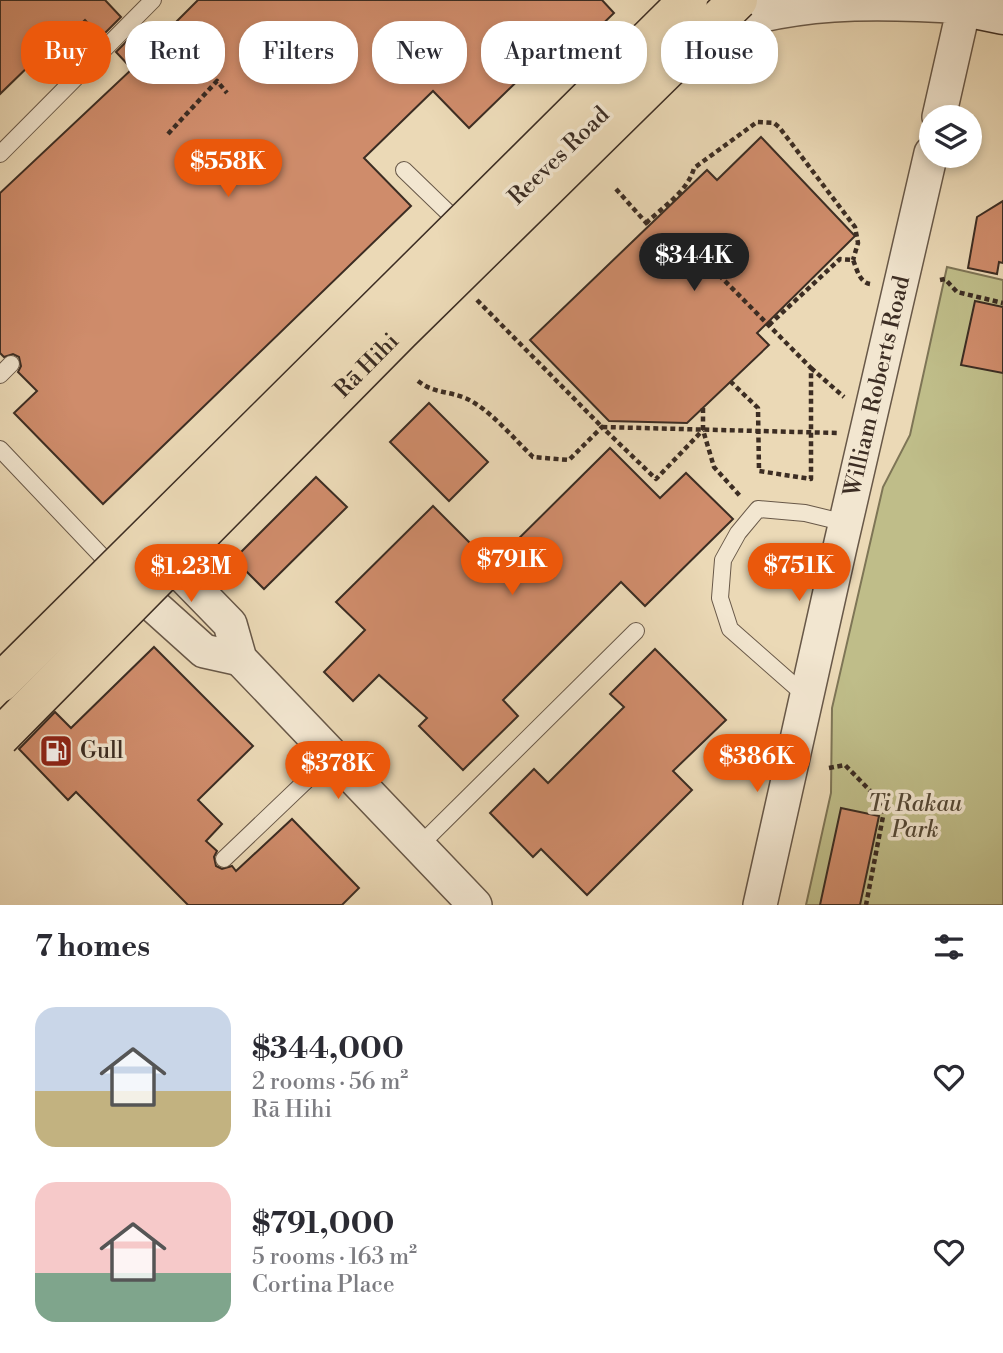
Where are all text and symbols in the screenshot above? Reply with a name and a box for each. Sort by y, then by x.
chip: Buy [21,21,111,84]
chip: Rent [125,21,225,84]
chip: Filters [239,21,358,84]
chip: New [372,21,467,84]
chip: Apartment [481,21,647,84]
chip: House [661,21,778,84]
street label: Reeves Road [503,101,615,211]
map controls [919,105,982,168]
button: layers [919,105,982,168]
pin: $558K [179,140,277,199]
text: $558K [190,148,266,176]
pin: $344K [645,233,743,293]
text: $344K [655,242,733,270]
street label: William Roberts Road [838,273,916,500]
street label: Rā Hihi [329,327,405,404]
pin: $791K [463,538,561,597]
pin: $1.23M [134,544,248,604]
pin: $751K [750,544,848,603]
text: $791K [477,546,547,574]
text: $751K [764,552,834,580]
text: $1.23M [151,553,231,581]
fuel station icon: Gull [37,732,75,770]
pin: $386K [708,734,806,794]
place label: Gull [80,737,124,765]
pin: $378K [289,742,387,801]
text: $386K [719,743,795,771]
text: $378K [301,750,375,778]
park label: Ti Rakau Park [868,790,962,844]
text: 7 homes [35,928,150,966]
icon: filters [930,928,968,966]
text: $344,000 [252,1030,404,1068]
icon: home [91,1035,175,1119]
icon: heart [930,1058,968,1096]
text: 2 rooms · 56 m² [252,1068,408,1096]
text: Rā Hihi [252,1096,332,1124]
text: $791,000 [252,1205,394,1243]
icon: home [91,1210,175,1294]
icon: heart [930,1233,968,1271]
text: 5 rooms · 163 m² [252,1243,417,1271]
text: Cortina Place [252,1271,395,1299]

